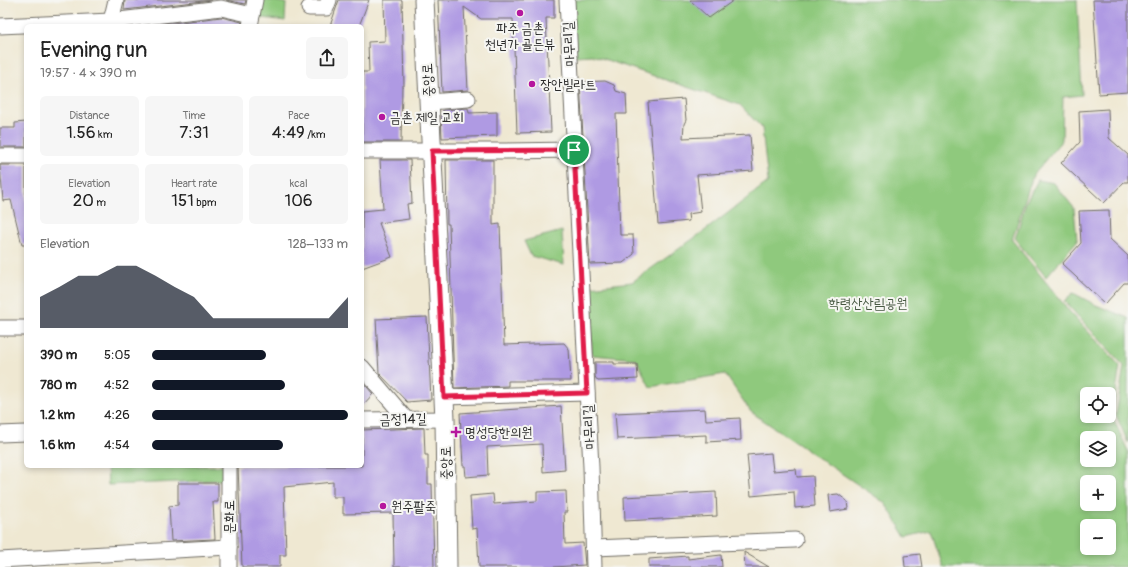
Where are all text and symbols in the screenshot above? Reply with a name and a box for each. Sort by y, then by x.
marker: 파주 금촌 천년가 골든뷰 [515,8,525,18]
place label: 파주 금촌 천년가 골든뷰 [485,20,555,53]
street label: 마무리길 [559,20,579,67]
text: Evening run [40,36,148,64]
button: share [306,37,348,79]
street label: 중앙로 [419,63,437,97]
text: 19:57 · 4 × 390 m [40,65,137,81]
place label: 장안빌라트 [540,76,596,93]
marker: 장안빌라트 [527,79,537,89]
text: Distance [69,109,109,122]
text: Time [182,109,205,122]
text: Pace [288,109,310,122]
place label: 금촌 제일 교회 [390,109,464,126]
marker: 금촌 제일 교회 [377,112,387,122]
text: 1.56 [66,122,96,143]
text: 7:31 [179,122,209,143]
text: 4:49 [272,122,305,143]
text: km [96,128,112,141]
text: /km [305,128,326,141]
pin [557,133,591,167]
icon: arrive [563,139,585,161]
text: Elevation [68,177,110,190]
text: Heart rate [171,177,217,190]
text: kcal [290,177,308,190]
text: 20 [73,190,94,211]
text: 151 [171,190,194,211]
text: 106 [285,190,313,211]
text: m [94,196,106,209]
text: bpm [194,196,217,209]
text: Elevation [40,236,90,252]
text: 128–133 m [287,236,348,252]
park label: 학령산산림공원 [829,295,907,312]
text: 390 m [40,347,77,363]
text: 5:05 [104,347,130,363]
text: 780 m [40,377,77,393]
text: 4:52 [104,377,129,393]
map controls [1080,387,1116,555]
button: locate [1080,387,1116,423]
street label: 마무리길 [579,403,599,450]
text: 1.2 km [40,407,75,423]
text: 4:26 [104,407,130,423]
street label: 금정14길 [379,410,428,428]
place label: 명성당한의원 [465,424,533,441]
marker: 명성당한의원 [450,426,462,438]
button: layers [1080,431,1116,467]
text: 1.6 km [40,437,75,453]
text: 4:54 [104,437,130,453]
street label: 중앙로 [437,446,455,480]
button: + [1080,475,1116,511]
place label: 원주팥죽 [391,498,436,515]
street label: 문화로 [221,500,238,534]
marker: 원주팥죽 [378,501,388,511]
button: − [1080,519,1116,555]

